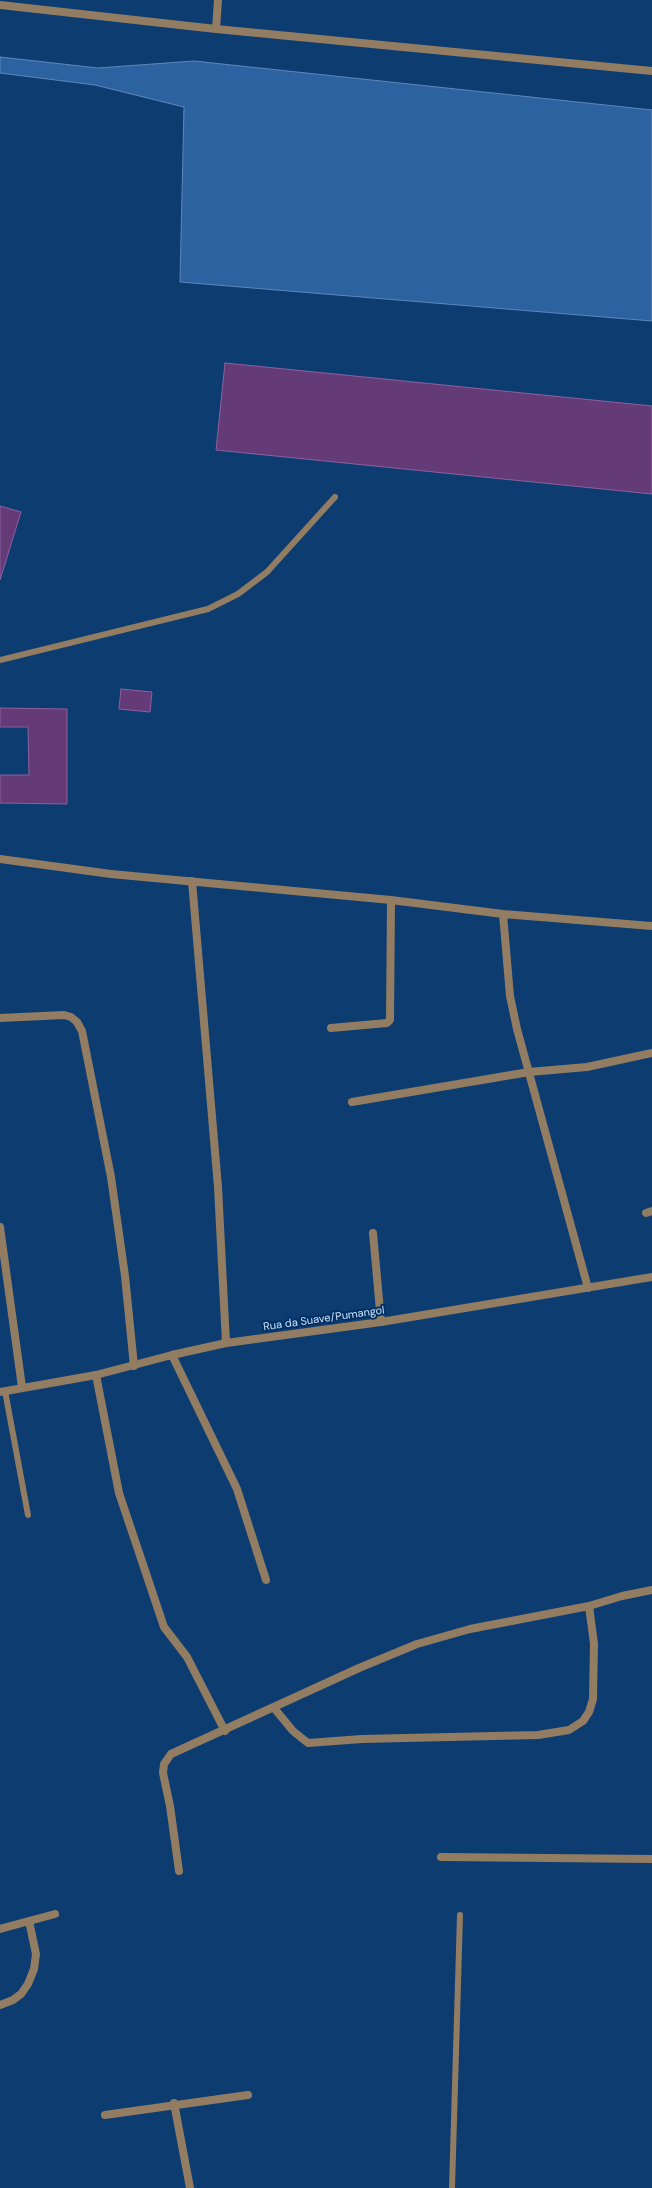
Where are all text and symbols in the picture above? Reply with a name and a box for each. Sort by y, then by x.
street label: Rua da Suave/Pumangol [262,1304,386,1334]

